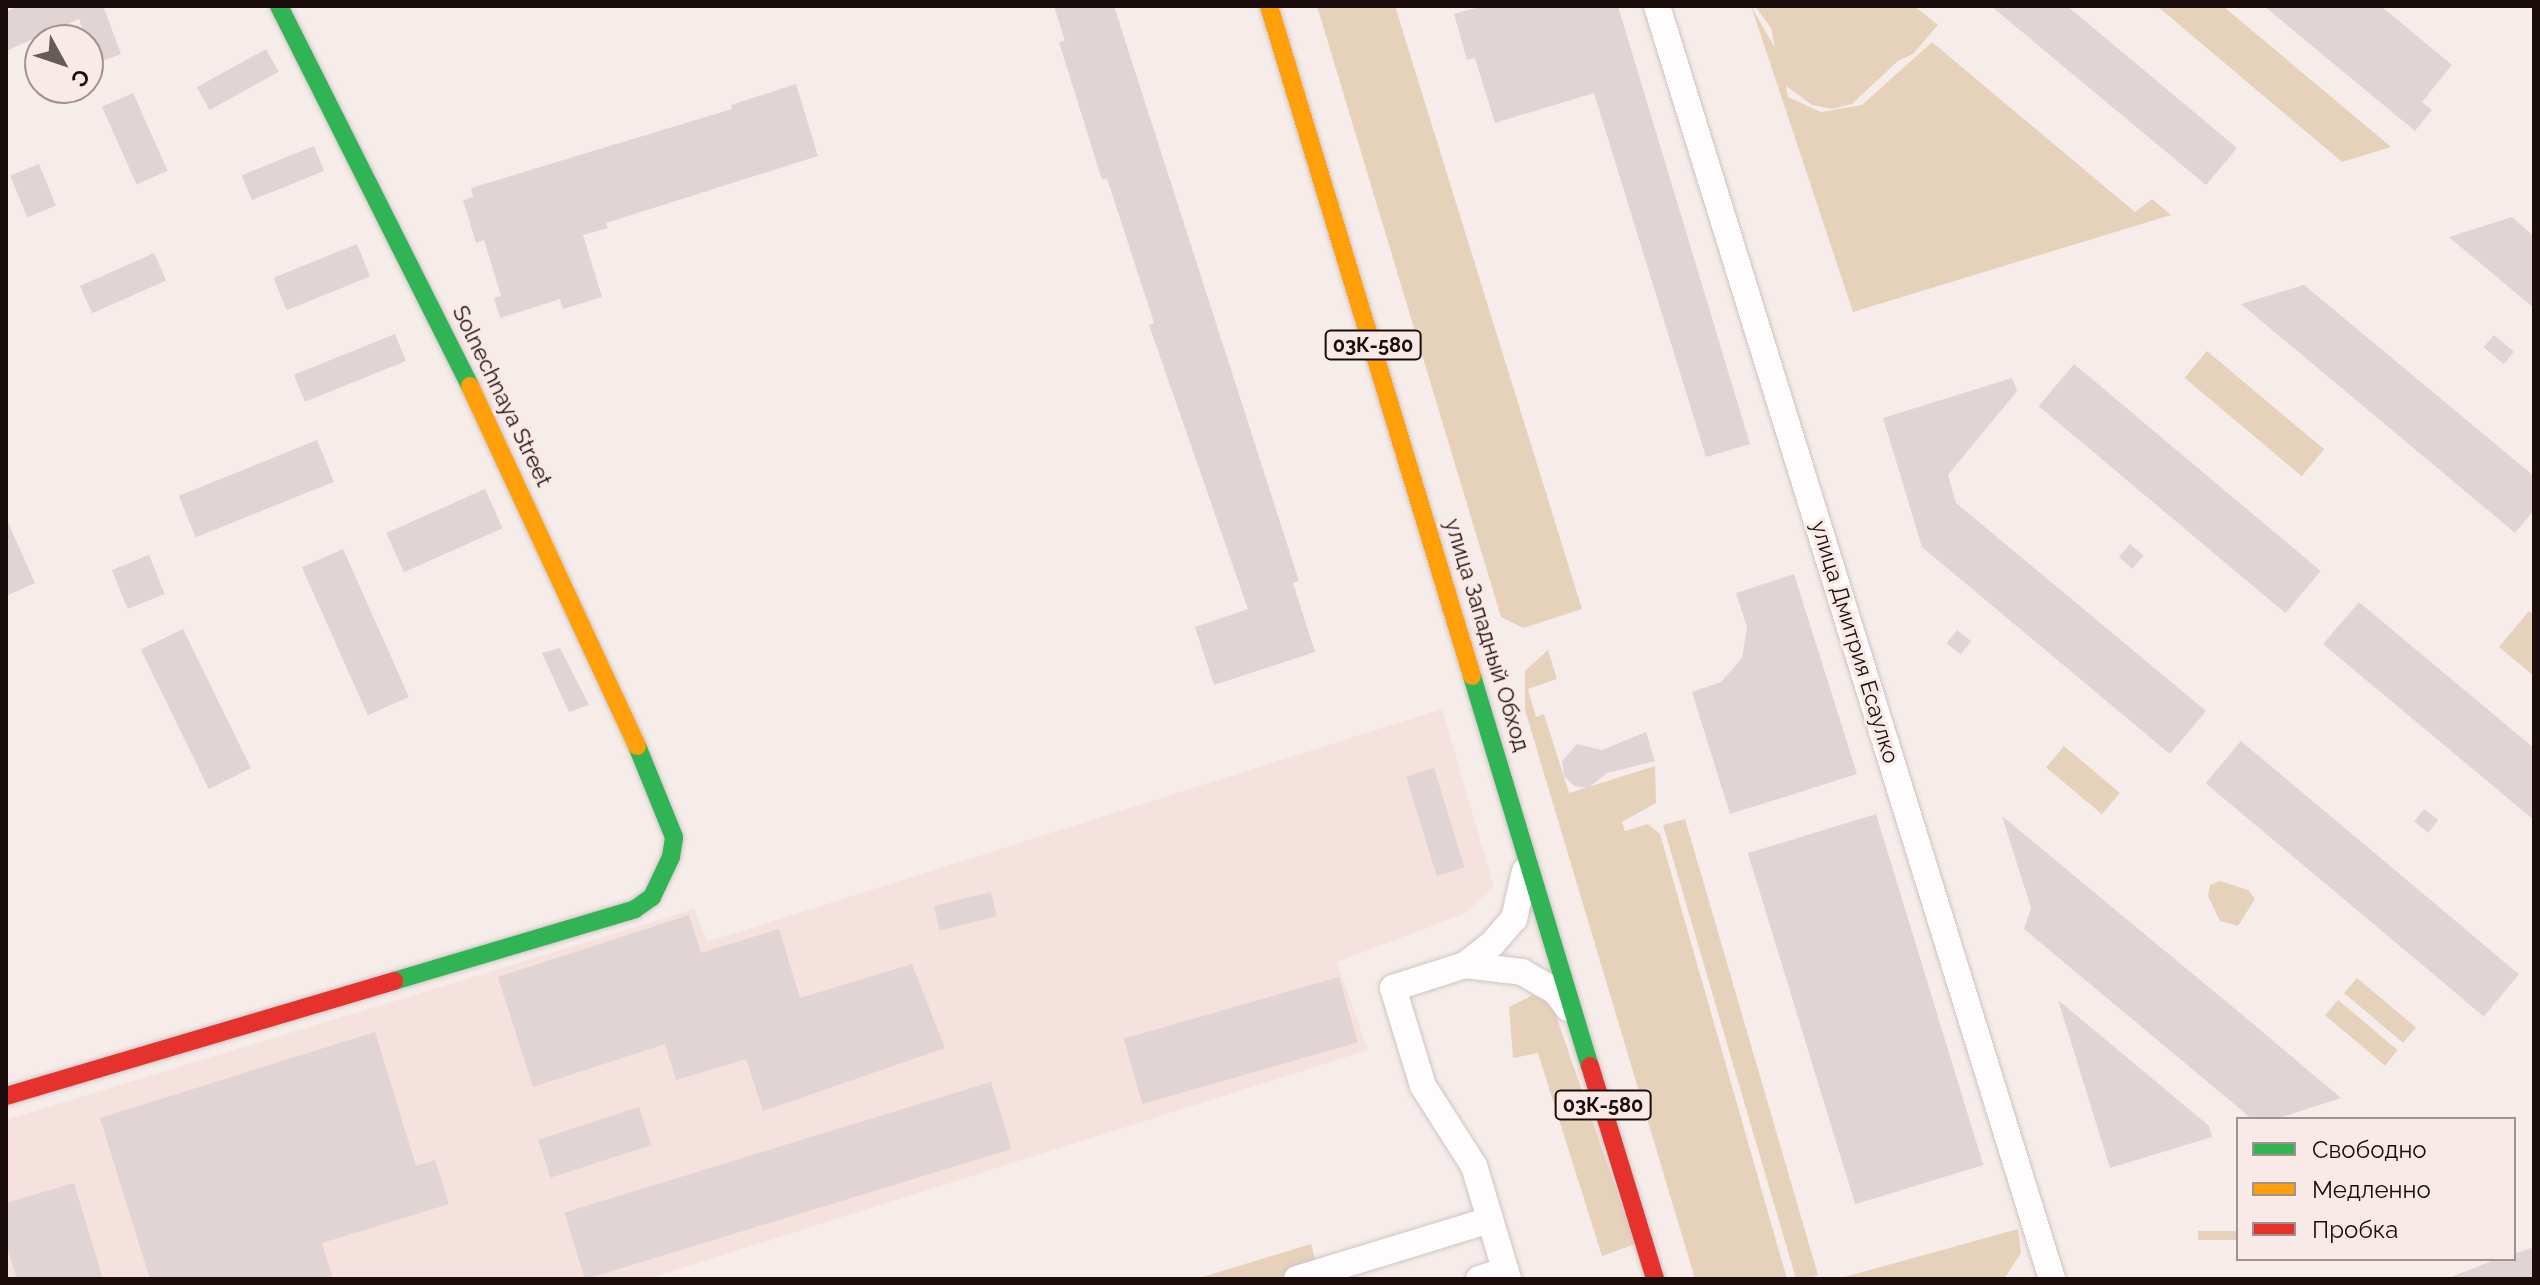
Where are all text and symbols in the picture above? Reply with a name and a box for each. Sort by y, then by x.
north arrow [24,24,104,104]
text: С [66,64,96,92]
street label: Solnechnaya Street [447,301,557,491]
road number: 03К-580 [1323,329,1423,361]
street label: улица Западный Обход [1439,516,1535,754]
street label: улица Дмитрия Есаулко [1806,518,1904,766]
road number: 03К-580 [1553,1089,1653,1121]
legend [2236,1117,2516,1261]
text: Свободно [2312,1135,2427,1164]
text: Медленно [2312,1175,2431,1204]
text: Пробка [2312,1215,2398,1244]

